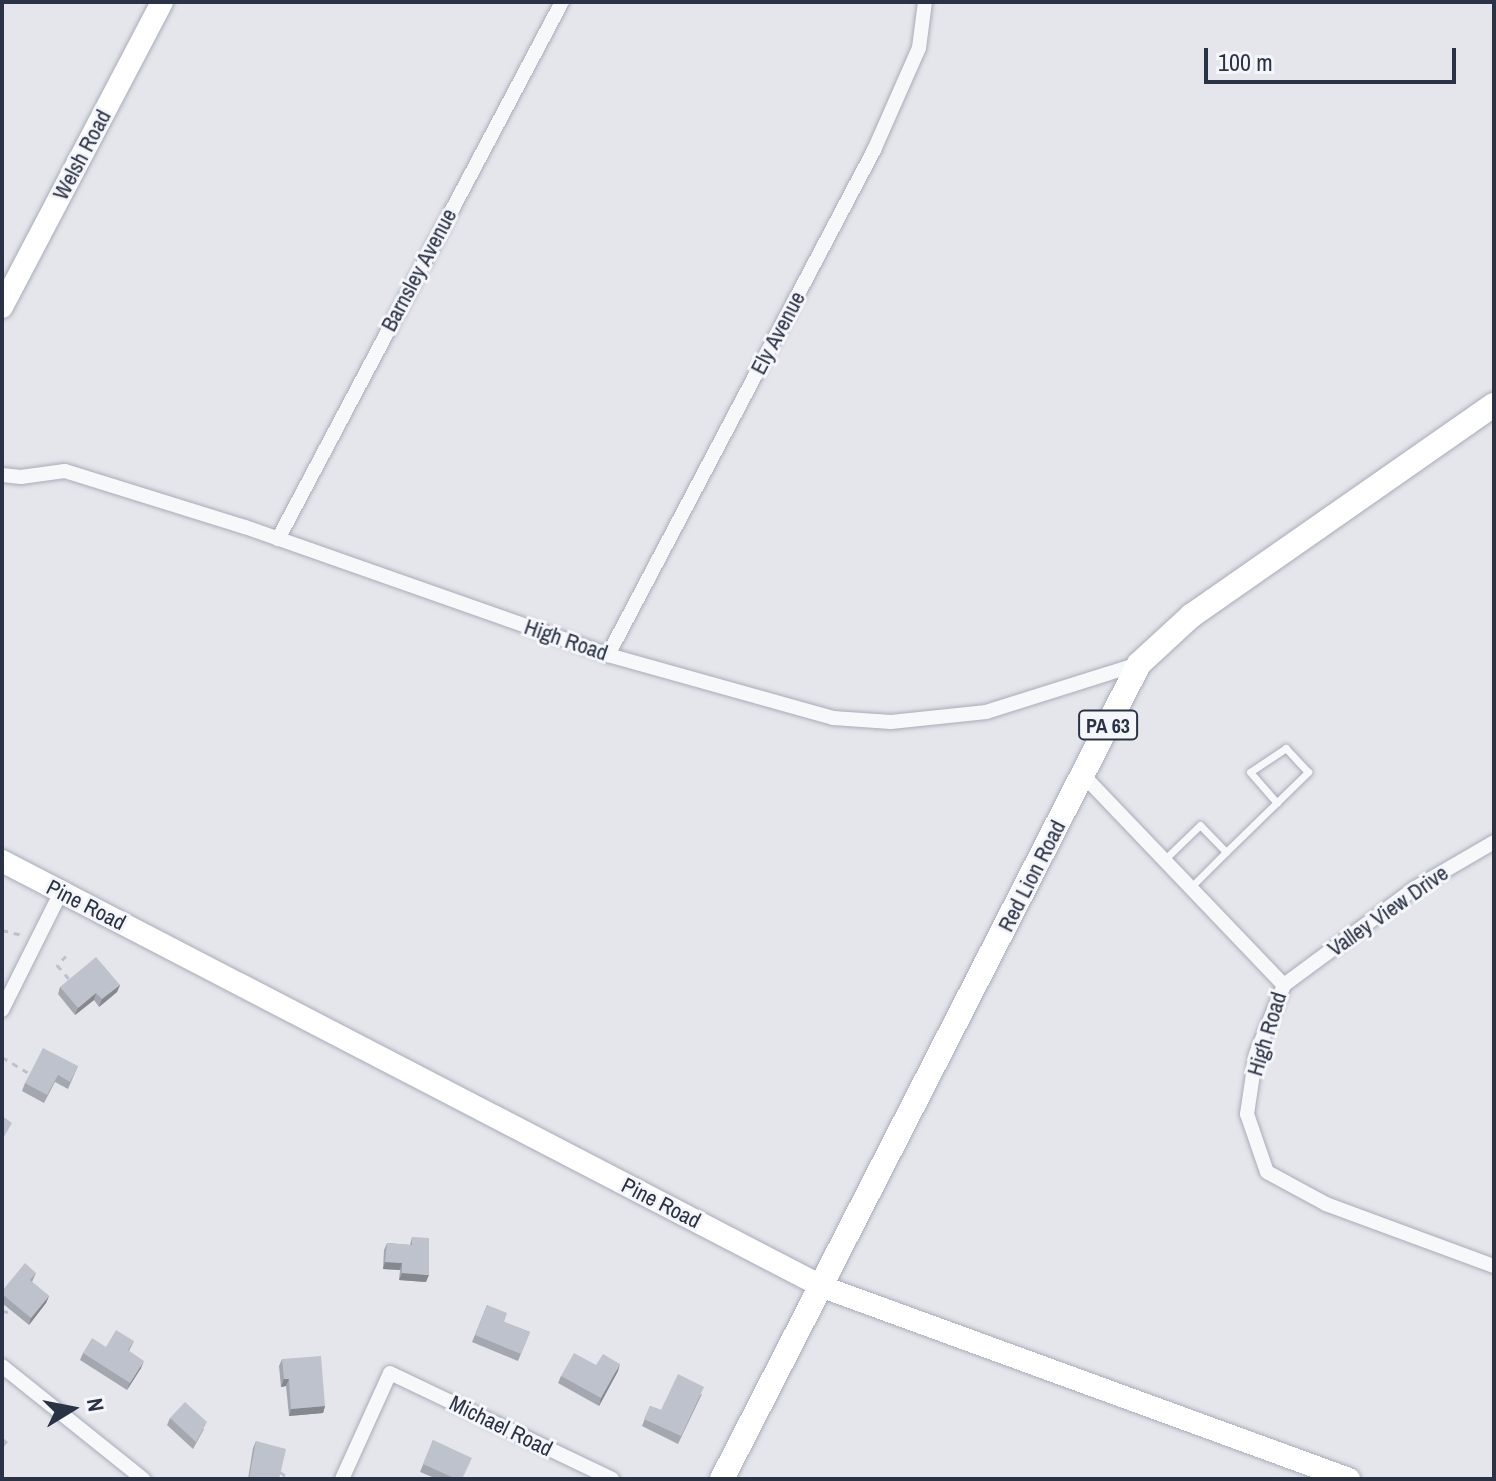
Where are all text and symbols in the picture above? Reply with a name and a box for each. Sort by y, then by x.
scale bar [1208,32,1460,82]
text: 100 m [1218,46,1273,78]
street label: Welsh Road [47,106,117,204]
street label: Barnsley Avenue [375,204,463,336]
street label: Ely Avenue [745,287,811,379]
street label: High Road [521,613,611,667]
road number: PA 63 [1076,709,1140,741]
street label: Red Lion Road [993,816,1071,936]
street label: Valley View Drive [1323,860,1453,962]
street label: Pine Road [42,874,130,936]
street label: High Road [1242,989,1292,1079]
street label: Pine Road [617,1172,705,1234]
north arrow [32,1369,112,1449]
street label: Michael Road [445,1390,557,1462]
text: N [80,1396,112,1414]

